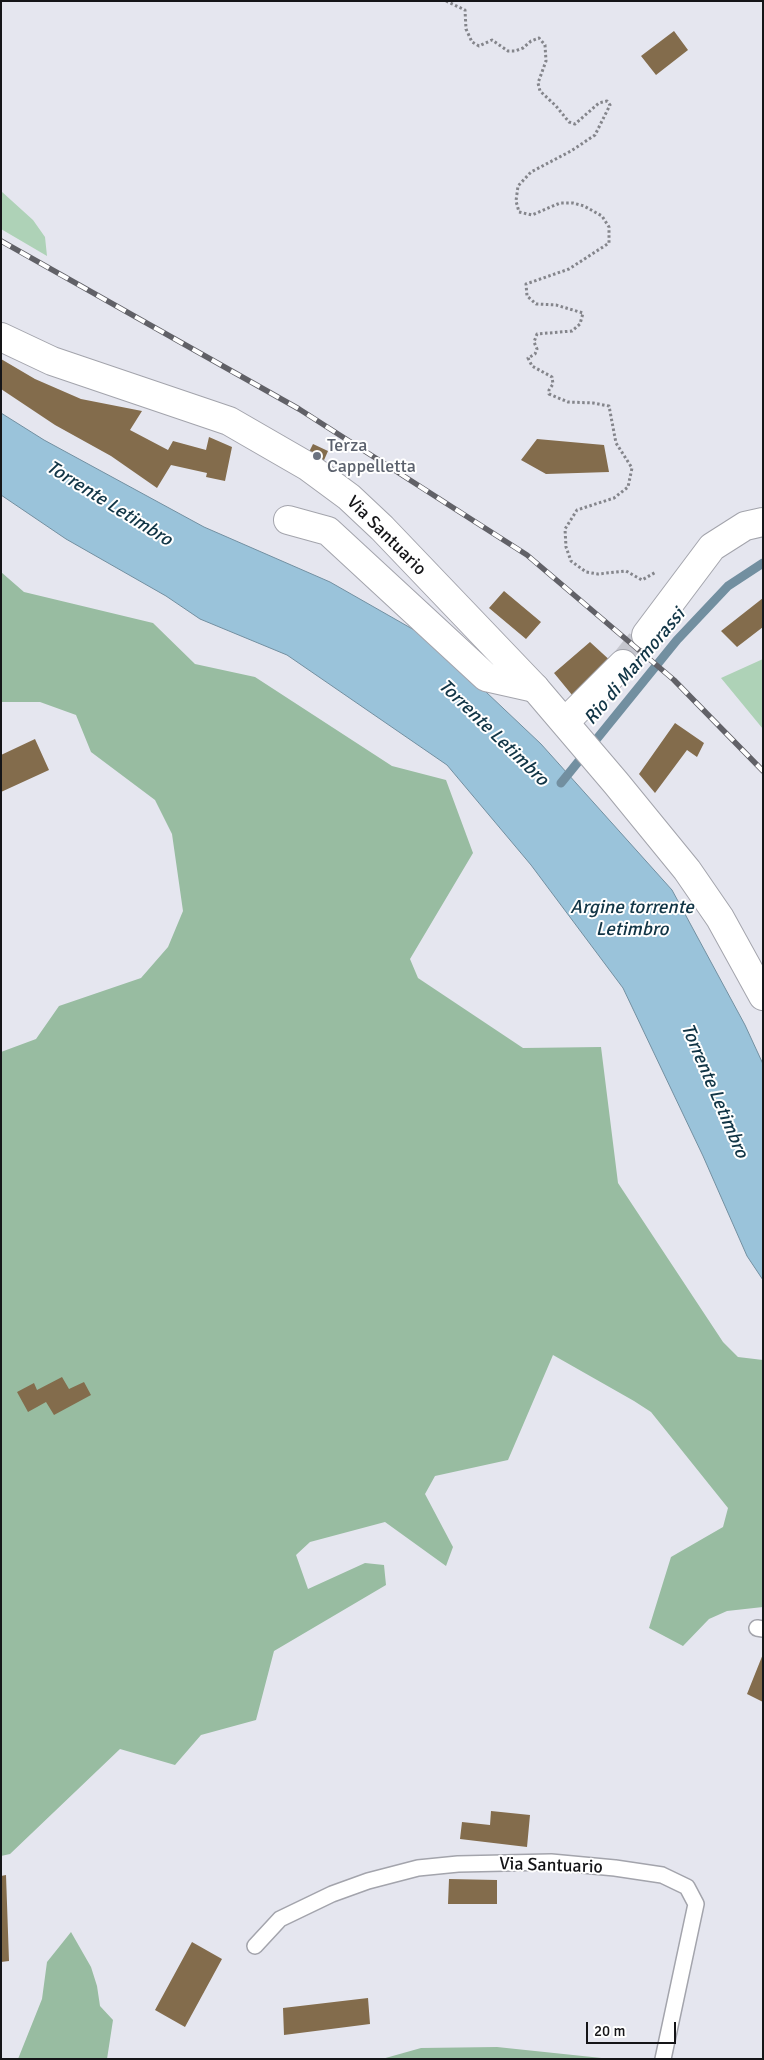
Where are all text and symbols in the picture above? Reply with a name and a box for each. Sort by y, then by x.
place label: Terza Cappelletta [327,435,416,478]
marker: Terza Cappelletta [311,450,323,462]
water label: Torrente Letimbro [42,456,176,552]
street label: Via Santuario [342,492,430,580]
water label: Rio di Marmorassi [580,604,690,730]
water label: Torrente Letimbro [433,675,553,791]
water label: Argine torrente Letimbro [570,897,694,941]
water label: Torrente Letimbro [675,1020,753,1162]
street label: Via Santuario [499,1853,603,1879]
scale bar [589,2012,679,2044]
text: 20 m [594,2022,625,2040]

